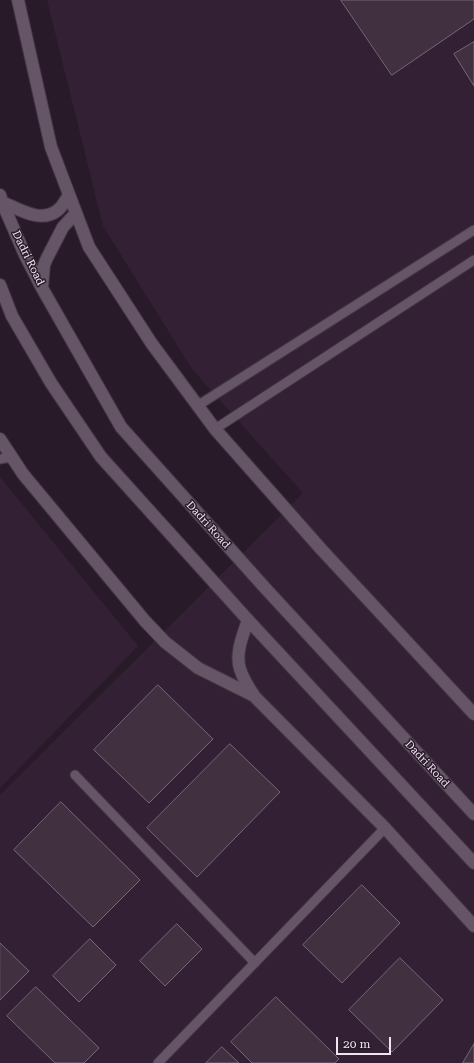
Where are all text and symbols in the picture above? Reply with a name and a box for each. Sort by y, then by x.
street label: Dadri Road [9,228,47,288]
street label: Dadri Road [183,499,233,551]
street label: Dadri Road [402,738,452,790]
scale bar [338,1029,393,1055]
text: 20 m [343,1037,370,1051]

